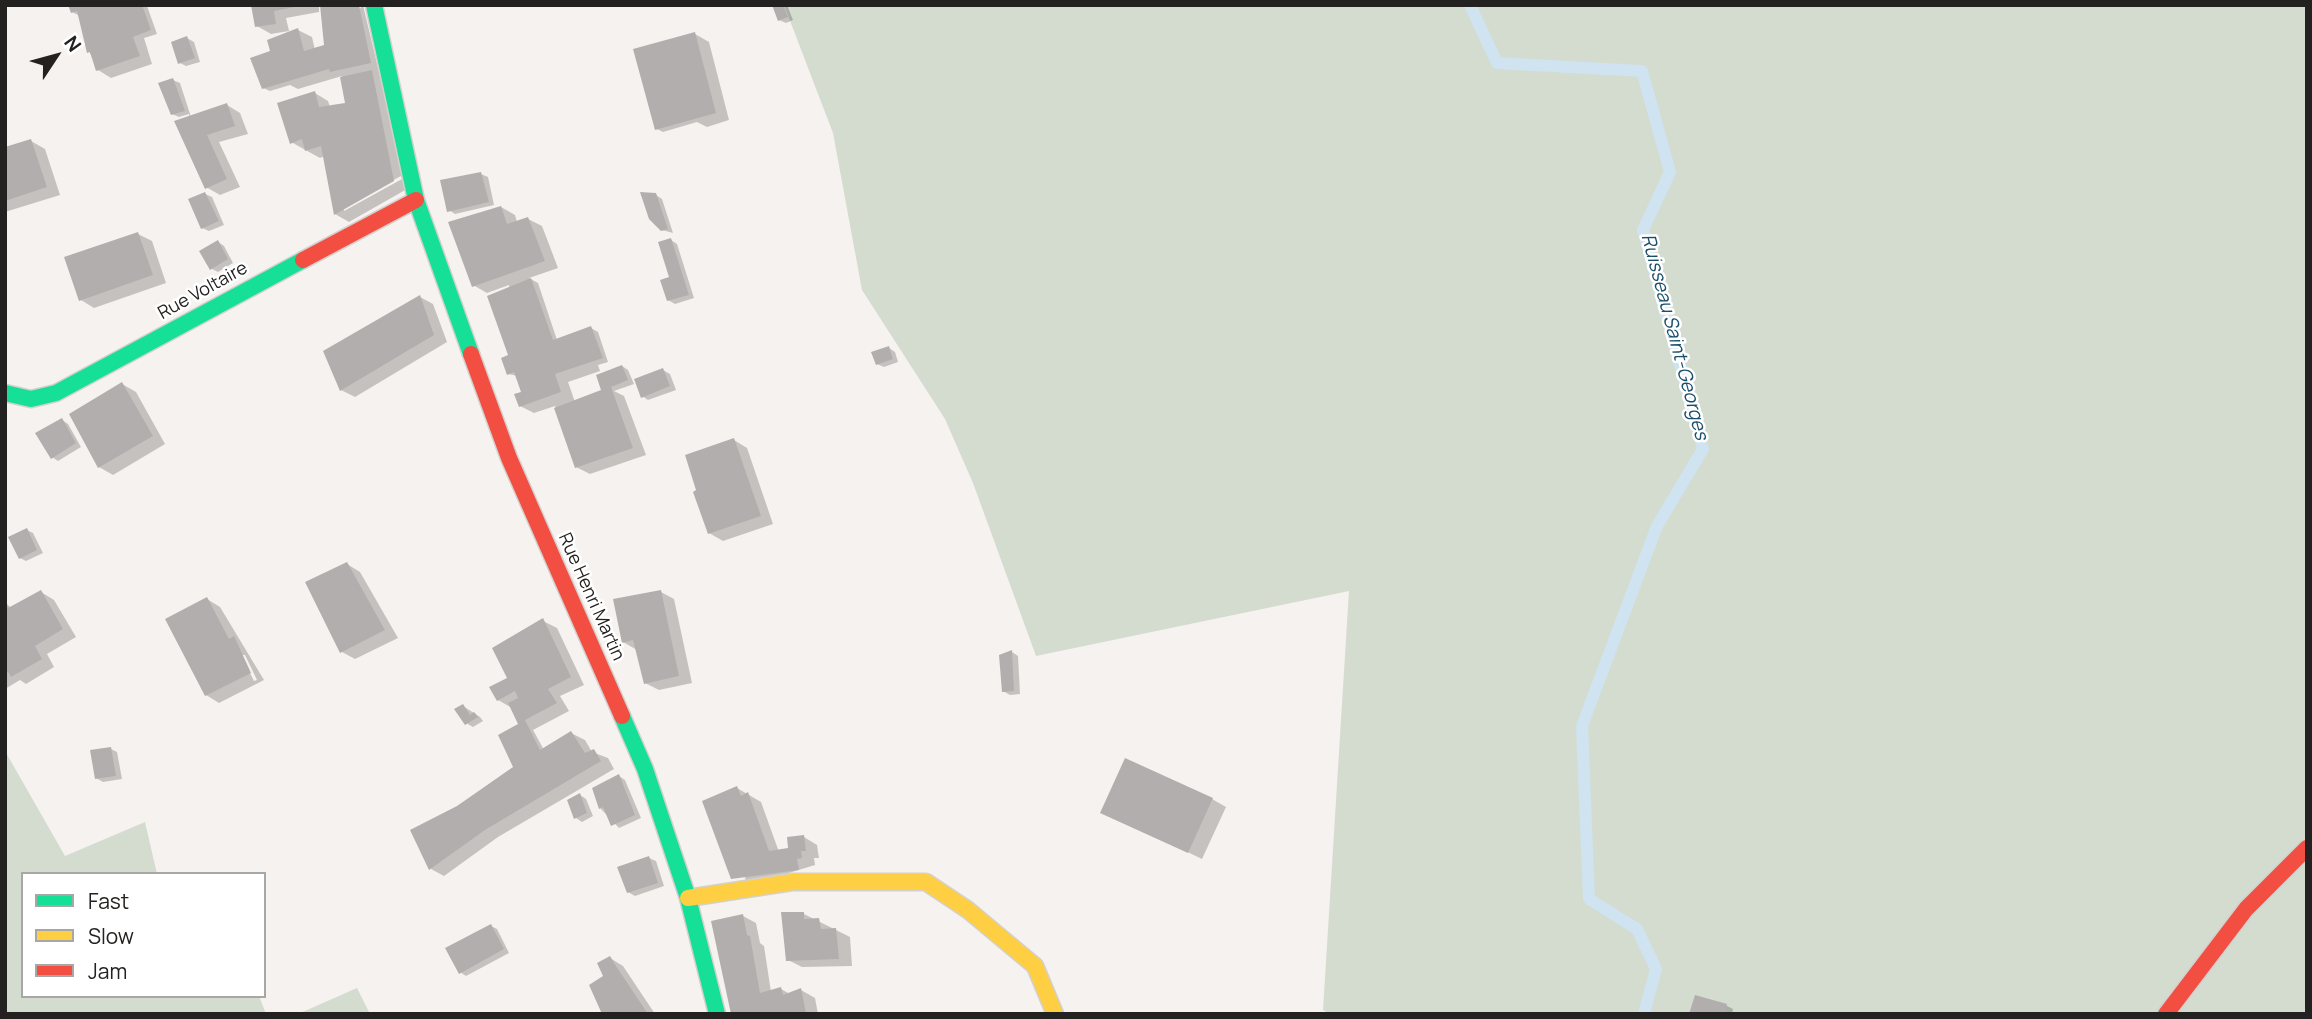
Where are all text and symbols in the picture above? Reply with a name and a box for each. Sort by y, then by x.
north arrow [21,21,91,91]
text: N [58,30,88,57]
water label: Ruisseau Saint-Georges [1636,232,1712,442]
street label: Rue Voltaire [154,258,252,324]
street label: Rue Henri Martin [553,530,629,664]
legend [21,872,266,998]
text: Fast [88,887,129,915]
text: Slow [88,922,134,950]
text: Jam [88,957,127,985]

